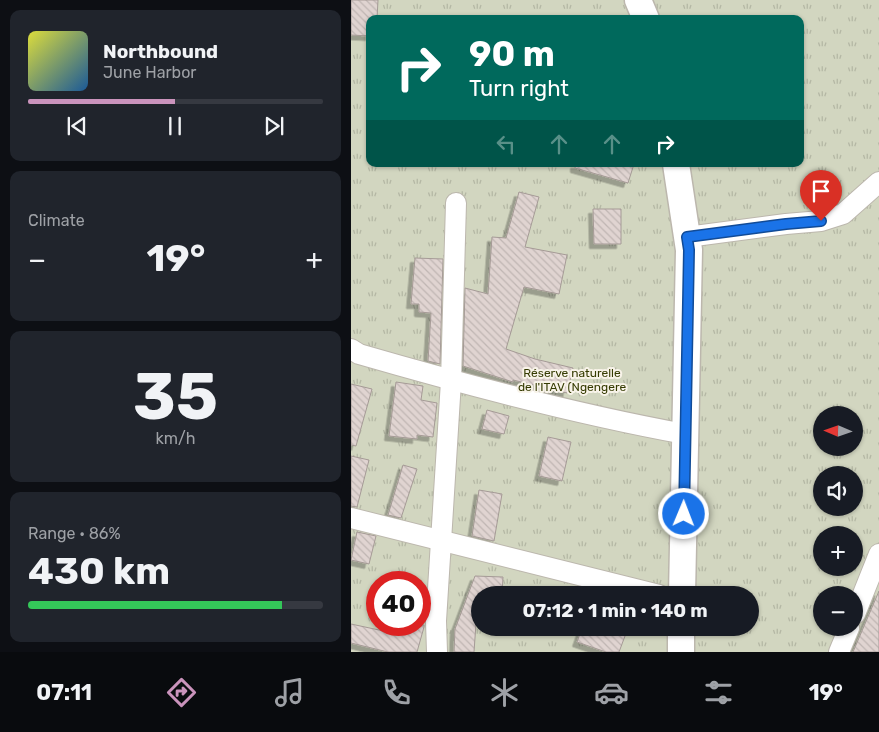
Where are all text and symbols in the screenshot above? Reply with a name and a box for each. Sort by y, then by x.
text: 90 m [469,33,555,75]
icon: right [386,35,451,100]
text: Northbound [103,40,218,63]
text: June Harbor [103,63,196,82]
text: Turn right [469,75,569,102]
icon: previous [63,112,91,140]
icon: pause [161,112,189,140]
icon: next [260,112,288,140]
icon: left [492,130,520,158]
icon: ahead [545,130,573,158]
icon: ahead [598,130,626,158]
icon: right [651,130,679,158]
pin [800,170,842,221]
icon: arrive [807,177,835,205]
text: Climate [28,211,85,230]
text: 19° [146,235,205,281]
text: − [28,243,46,276]
text: + [306,243,323,276]
text: 35 [133,358,218,435]
park label: Réserve naturelle de l'ITAV (Ngengere [518,366,626,394]
north arrow [813,406,863,456]
map controls [813,406,863,636]
text: km/h [156,429,195,448]
button: sound [813,466,863,516]
position arrow [657,487,709,539]
text: Range · 86% [28,524,121,543]
button: + [813,526,863,576]
text: 430 km [28,548,170,594]
speed limit sign: 40 [366,571,431,636]
button: − [813,586,863,636]
text: 07:12 · 1 min · 140 m [522,599,708,622]
icon: directions [164,675,199,710]
icon: music [272,675,307,710]
icon: phone [379,675,414,710]
icon: climate [487,675,522,710]
icon: car [594,675,629,710]
icon: filters [701,675,736,710]
text: 07:11 [36,679,92,706]
text: 19° [809,679,843,706]

